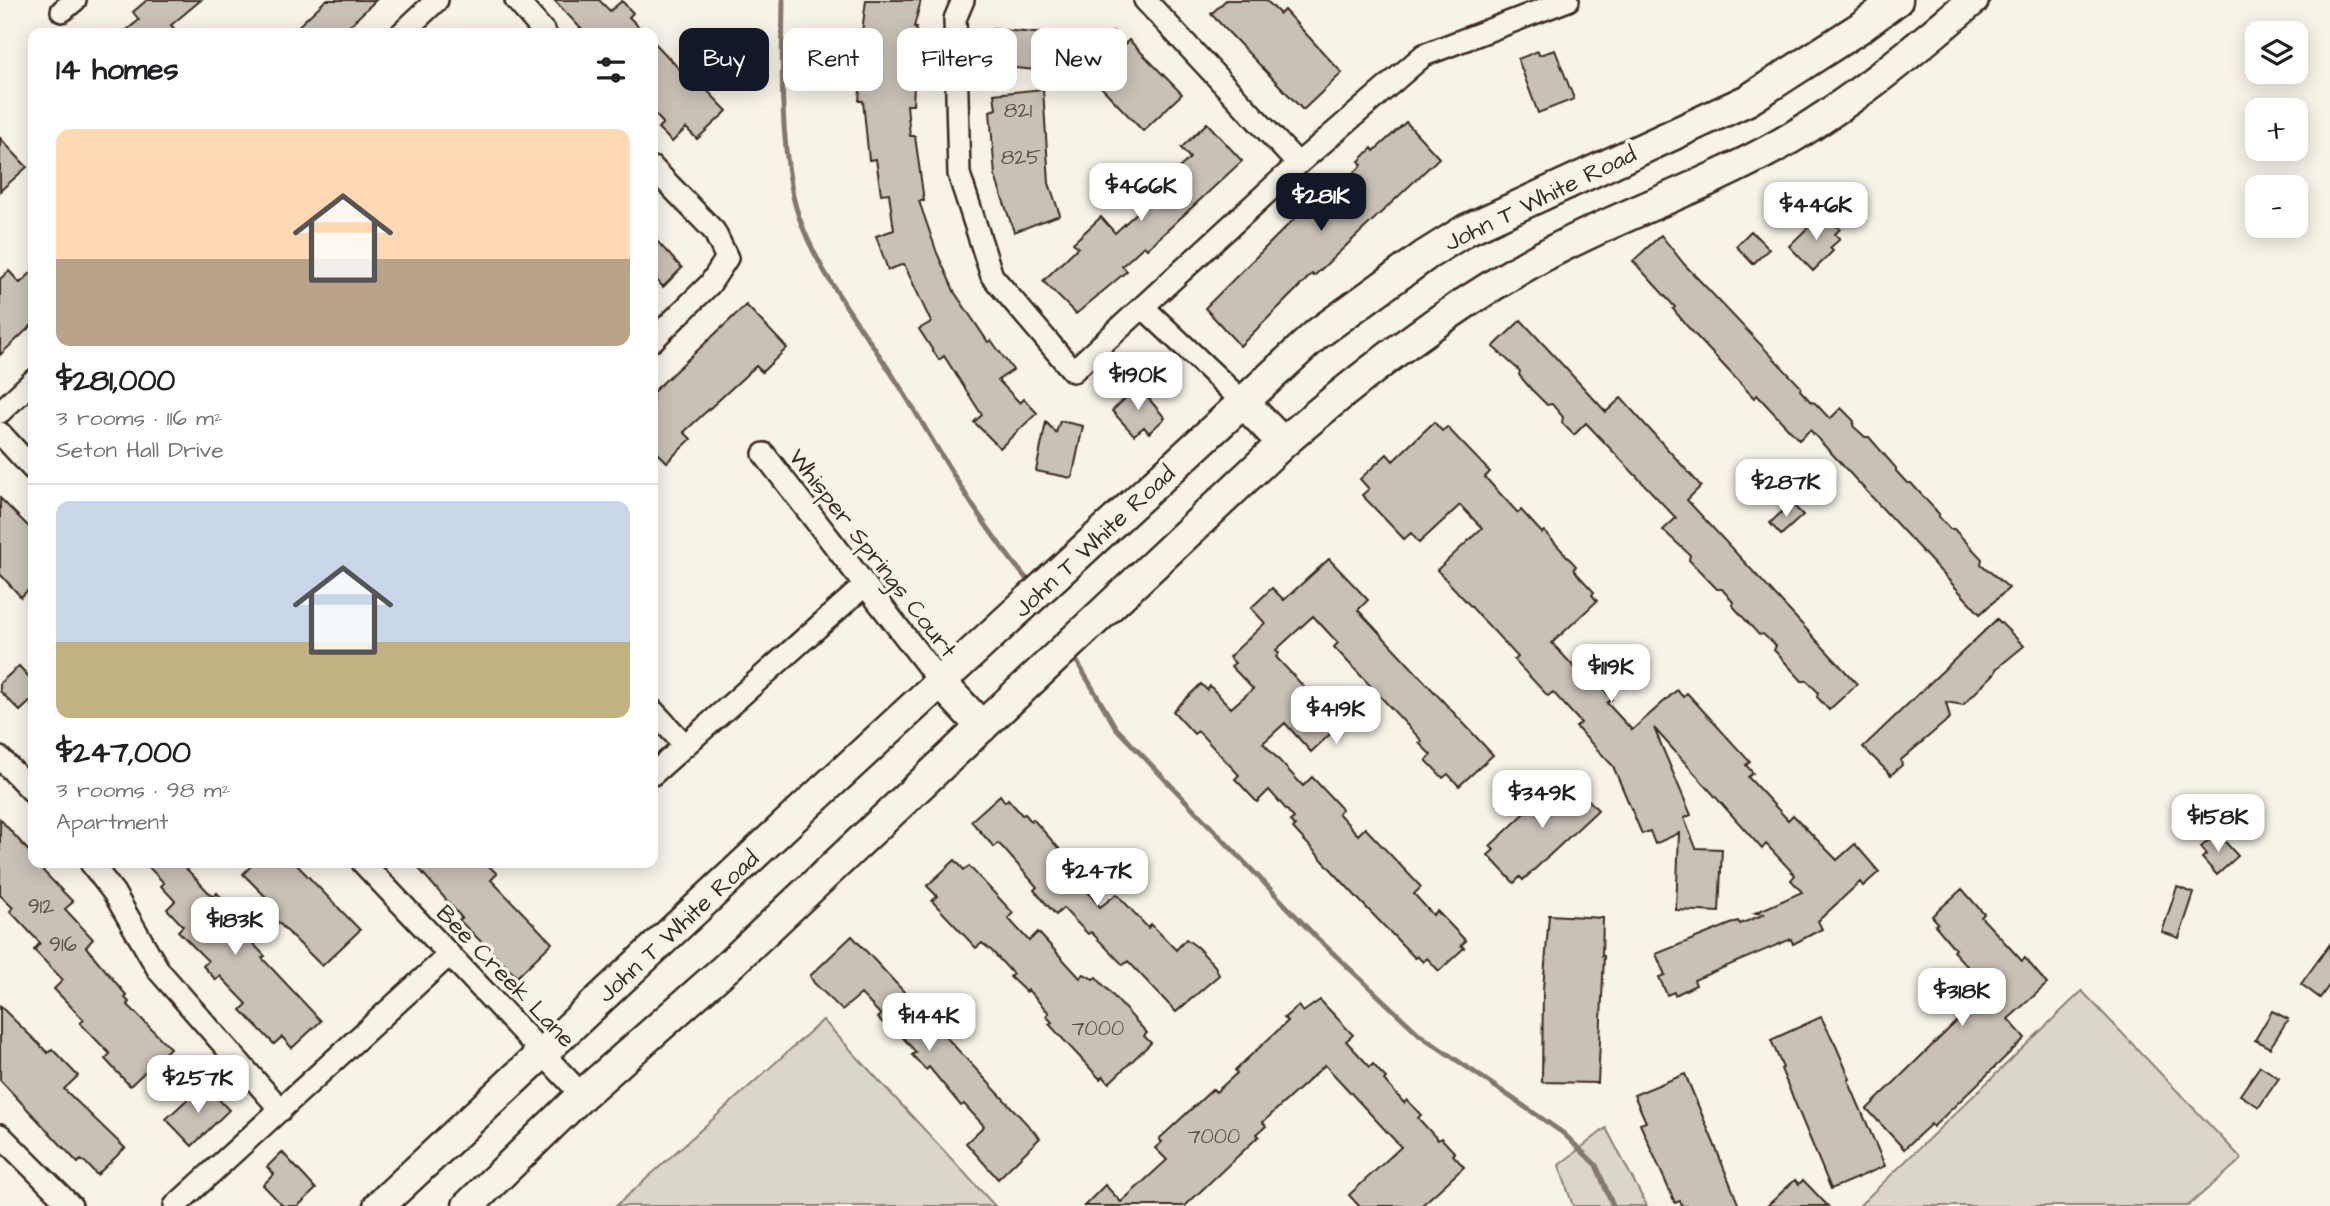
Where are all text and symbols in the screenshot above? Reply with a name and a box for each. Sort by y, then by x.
map controls [2245,21,2308,238]
button: layers [2245,21,2308,84]
chip: Buy [679,28,769,91]
chip: Rent [783,28,883,91]
chip: Filters [897,28,1017,91]
chip: New [1031,28,1127,91]
text: 14 homes [56,49,179,91]
icon: filters [592,51,630,89]
house number: 821 [1004,96,1032,125]
button: + [2245,98,2308,161]
street label: John T White Road [1439,138,1642,260]
house number: 825 [1001,143,1041,172]
pin: $466K [1092,164,1190,223]
text: $466K [1105,170,1177,202]
pin: $281K [1272,174,1370,233]
icon: home [280,175,406,301]
button: − [2245,175,2308,238]
text: $281K [1292,180,1350,212]
pin: $446K [1767,182,1865,242]
text: $446K [1780,189,1852,221]
pin: $190K [1089,352,1187,412]
text: $190K [1109,359,1167,391]
text: $281,000 [56,360,175,402]
text: 3 rooms · 116 m² [56,402,223,434]
text: Seton Hall Drive [56,434,224,466]
street label: Whisper Springs Court [779,442,965,666]
street label: John T White Road [1006,458,1183,626]
pin: $287K [1737,460,1835,519]
text: $287K [1752,466,1820,498]
icon: home [280,547,406,673]
pin: $119K [1562,644,1660,704]
text: $119K [1588,651,1634,683]
pin: $419K [1287,686,1385,746]
text: $419K [1307,693,1365,725]
text: $247,000 [56,732,191,774]
pin: $349K [1493,770,1591,830]
text: 3 rooms · 98 m² [56,774,230,806]
text: $349K [1508,777,1576,809]
pin: $158K [2169,794,2267,854]
text: $158K [2188,801,2248,833]
text: Apartment [56,806,168,838]
street label: John T White Road [590,843,767,1011]
pin: $247K [1048,848,1146,908]
text: $247K [1062,855,1132,887]
house number: 912 [28,892,54,921]
pin: $183K [186,898,284,957]
street label: Bee Creek Lane [428,898,582,1056]
text: $183K [207,904,263,936]
house number: 916 [49,930,77,959]
pin: $318K [1913,968,2011,1028]
text: $318K [1934,975,1990,1007]
pin: $144K [880,993,978,1053]
text: $144K [899,1000,959,1032]
house number: 7000 [1072,1014,1124,1043]
pin: $257K [149,1056,247,1115]
text: $257K [163,1062,233,1094]
house number: 7000 [1188,1122,1240,1151]

